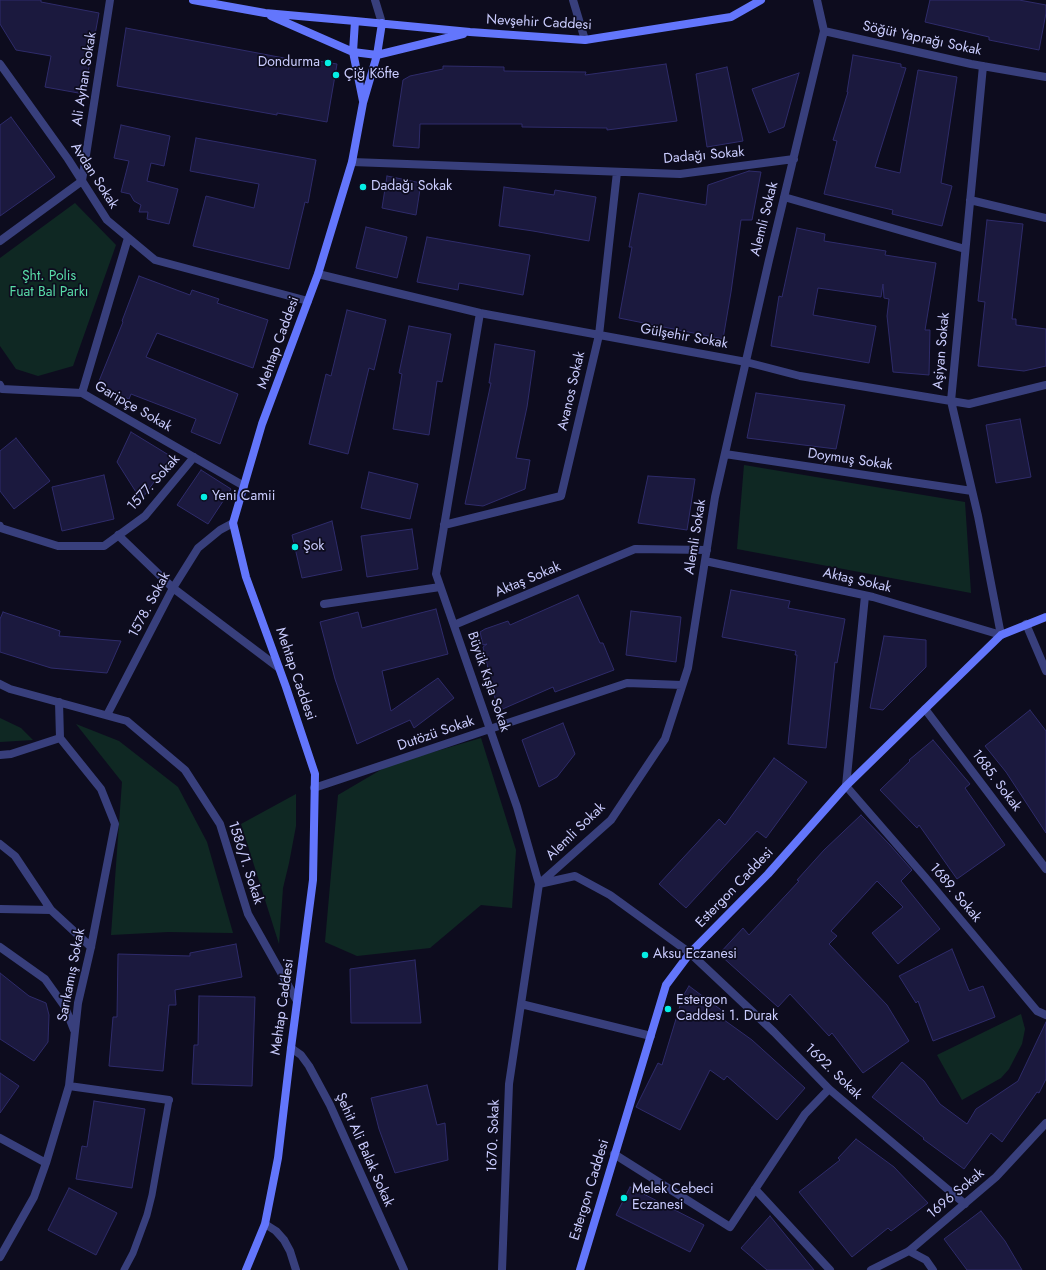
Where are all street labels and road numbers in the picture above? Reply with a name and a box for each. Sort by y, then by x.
street label: Nevşehir Caddesi [486,12,592,34]
street label: Söğüt Yaprağı Sokak [861,18,983,60]
street label: Ali Ayhan Sokak [69,31,101,127]
street label: Avdan Sokak [66,140,122,212]
street label: Dadağı Sokak [663,144,745,168]
street label: Alemli Sokak [748,180,782,258]
street label: Mehtap Caddesi [255,295,303,391]
street label: Aşiyan Sokak [930,312,954,390]
street label: Gülşehir Sokak [639,321,729,353]
street label: Avanos Sokak [555,350,589,432]
street label: Garipçe Sokak [91,378,175,436]
street label: Doymuş Sokak [806,446,894,474]
street label: 1577. Sokak [124,451,184,515]
street label: Alemli Sokak [682,498,710,576]
street label: Aktaş Sokak [493,559,563,601]
street label: Aktaş Sokak [821,565,893,597]
street label: 1578. Sokak [126,569,174,641]
street label: Mehtap Caddesi [271,625,319,723]
street label: Büyük Kışla Sokak [463,630,513,734]
street label: Dutözü Sokak [395,713,477,755]
street label: 1685. Sokak [967,747,1025,815]
street label: Alemli Sokak [543,800,609,864]
street label: 1586/1. Sokak [224,819,266,907]
street label: Estergon Caddesi [693,845,777,931]
street label: 1689. Sokak [925,860,985,926]
street label: Sarıkamış Sokak [55,927,89,1023]
street label: Mehtap Caddesi [268,958,298,1056]
street label: 1692. Sokak [801,1041,865,1103]
street label: Şehit Ali Balak Sokak [331,1090,397,1210]
street label: 1670. Sokak [484,1099,504,1173]
street label: Estergon Caddesi [567,1138,613,1242]
street label: 1696 Sokak [924,1165,988,1223]

